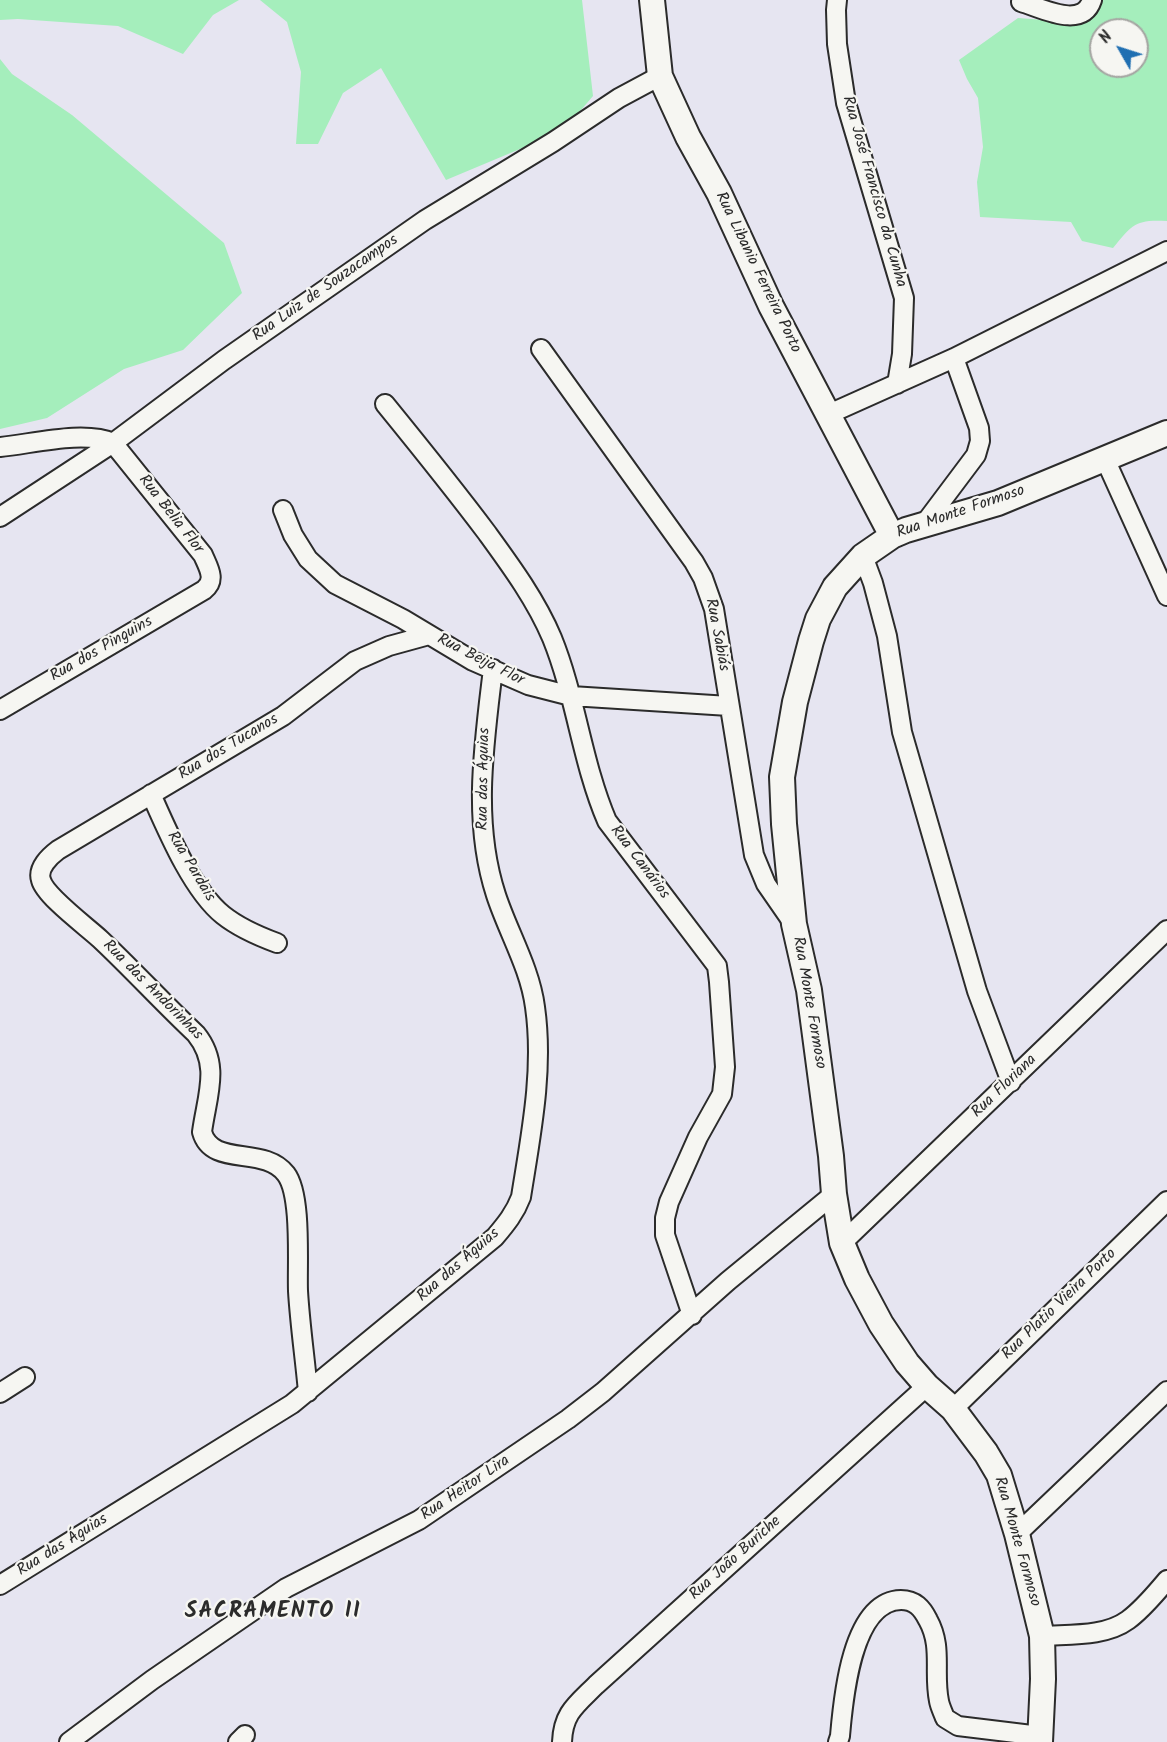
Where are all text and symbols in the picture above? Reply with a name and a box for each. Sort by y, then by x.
north arrow [1089,18,1149,78]
text: N [1093,26,1119,49]
street label: Rua José Francisco da Cunha [836,94,910,290]
street label: Rua Libanio Ferreira Porto [710,189,804,357]
street label: Rua Luiz de Souzacampos [250,231,402,347]
street label: Rua Belia Flor [133,472,207,558]
street label: Rua Monte Formoso [894,482,1028,544]
street label: Rua Sabiás [700,597,732,673]
street label: Rua dos Pinguins [47,613,157,687]
street label: Rua Beija Flor [433,631,527,691]
street label: Rua dos Tucanos [176,711,282,785]
street label: Rua das Águias [475,727,495,831]
street label: Rua Canários [605,822,673,904]
street label: Rua Pardais [162,828,218,906]
street label: Rua Monte Formoso [787,935,829,1071]
street label: Rua das Andorinhas [98,937,206,1045]
street label: Rua Floriana [968,1051,1042,1123]
street label: Rua das Águias [414,1225,504,1307]
street label: Rua Platio Vieira Porto [999,1245,1121,1365]
street label: Rua Heitor Lira [418,1452,514,1526]
street label: Rua Monte Formoso [988,1475,1044,1609]
street label: Rua das Águias [14,1511,112,1581]
street label: Rua João Buriche [686,1513,786,1605]
district label: SACRAMENTO II [185,1600,361,1626]

